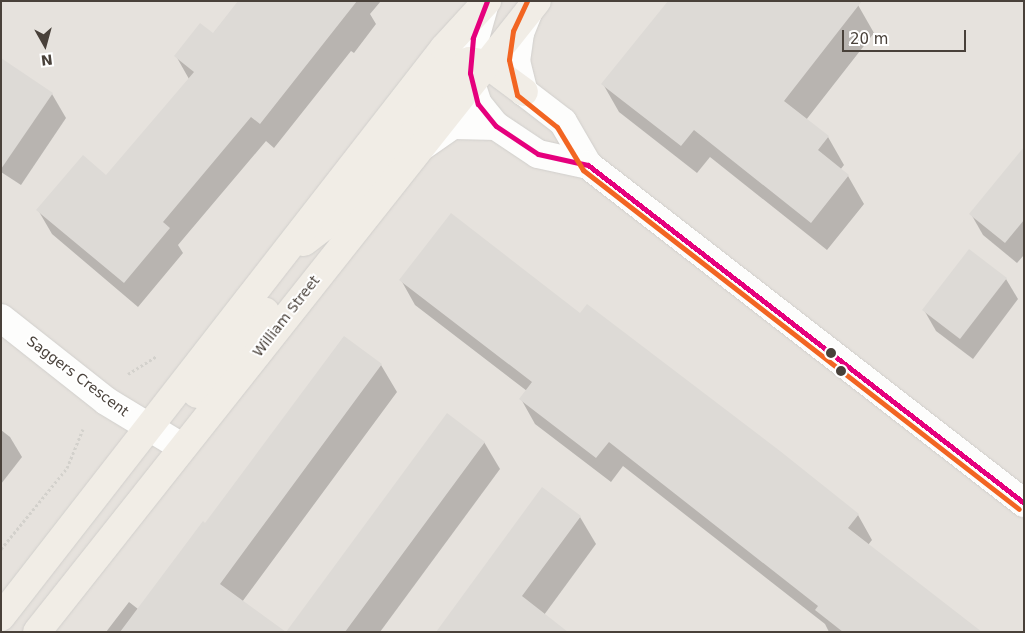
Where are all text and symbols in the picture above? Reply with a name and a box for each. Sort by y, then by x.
north arrow [20,20,70,70]
scale bar [845,20,969,52]
text: 20 m [850,30,888,48]
text: N [40,51,54,69]
street label: William Street [249,272,323,360]
street label: Saggers Crescent [24,332,132,420]
unlabelled marker [826,348,836,358]
unlabelled marker [836,366,846,376]

